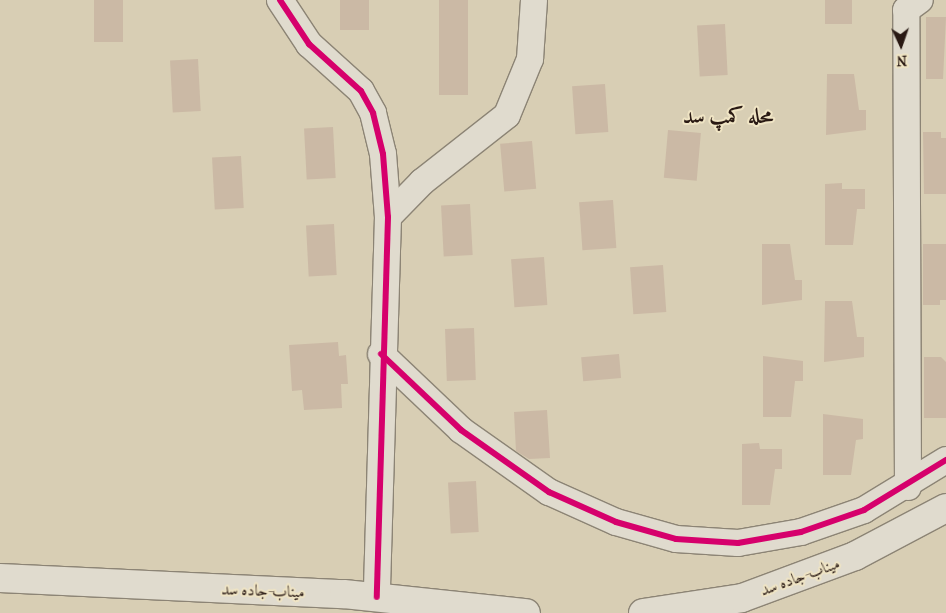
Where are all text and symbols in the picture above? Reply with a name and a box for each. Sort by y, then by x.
north arrow [876,20,926,70]
text: N [896,52,908,69]
district label: محله کمپ سد [683,103,773,129]
street label: میناب-جاده سد [758,554,842,600]
street label: میناب-جاده سد [221,580,305,602]

